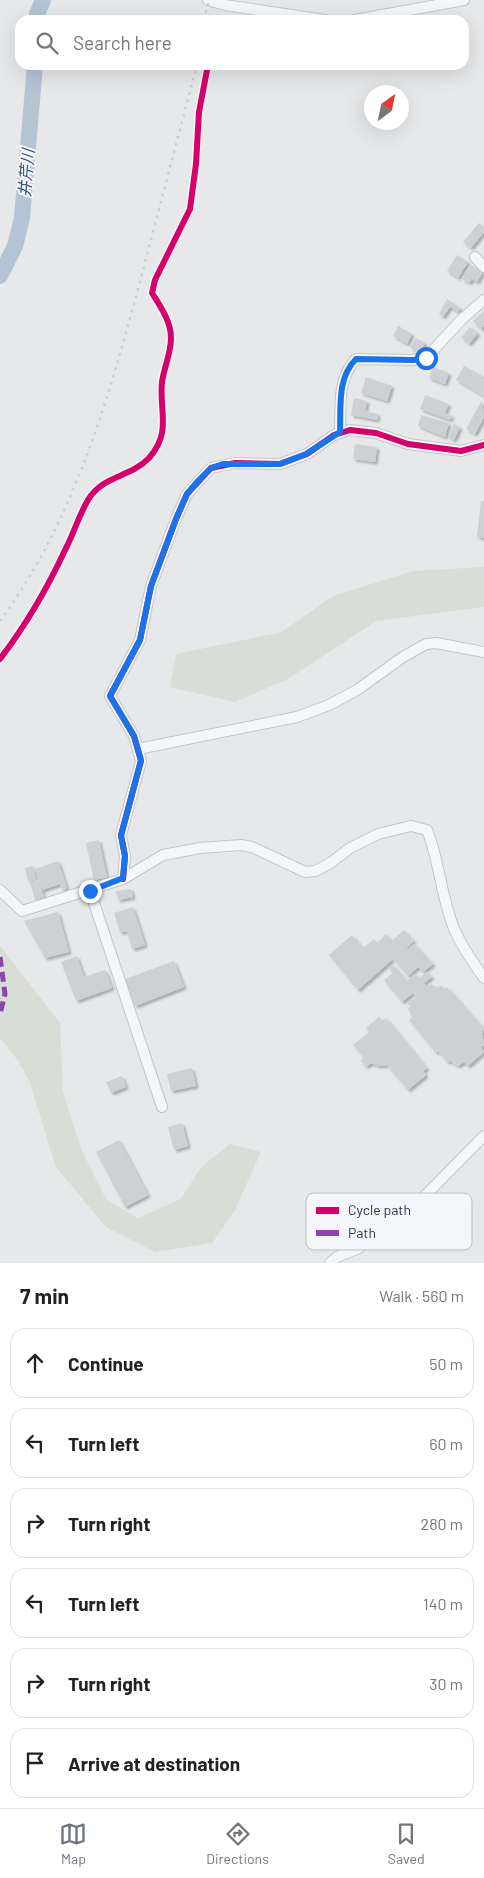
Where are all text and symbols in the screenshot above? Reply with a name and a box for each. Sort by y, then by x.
search box [15,15,469,70]
icon: search [33,29,61,57]
text: Search here [73,31,172,54]
north arrow [364,85,409,130]
water label: 井芹川 [14,146,37,198]
route start [415,347,438,370]
route end [79,880,102,903]
legend [306,1193,472,1250]
text: Cycle path [348,1201,411,1218]
text: Path [348,1224,376,1241]
text: 7 min [20,1283,69,1308]
text: Walk · 560 m [379,1286,464,1305]
icon: ahead [21,1349,49,1377]
text: Continue [68,1352,144,1375]
text: 50 m [429,1354,463,1373]
icon: left [21,1429,49,1457]
text: Turn left [68,1432,139,1455]
text: 60 m [429,1434,463,1453]
icon: right [21,1509,49,1537]
text: Turn right [68,1512,150,1535]
text: 280 m [421,1514,463,1533]
icon: left [21,1589,49,1617]
text: Turn left [68,1592,139,1615]
text: 140 m [423,1594,463,1613]
icon: right [21,1669,49,1697]
text: Turn right [68,1672,150,1695]
text: 30 m [429,1674,463,1693]
icon: arrive [21,1749,49,1777]
text: Arrive at destination [68,1752,240,1775]
tab: Map [59,1820,87,1867]
tab: Directions [206,1820,269,1867]
tab: Saved [388,1820,425,1867]

